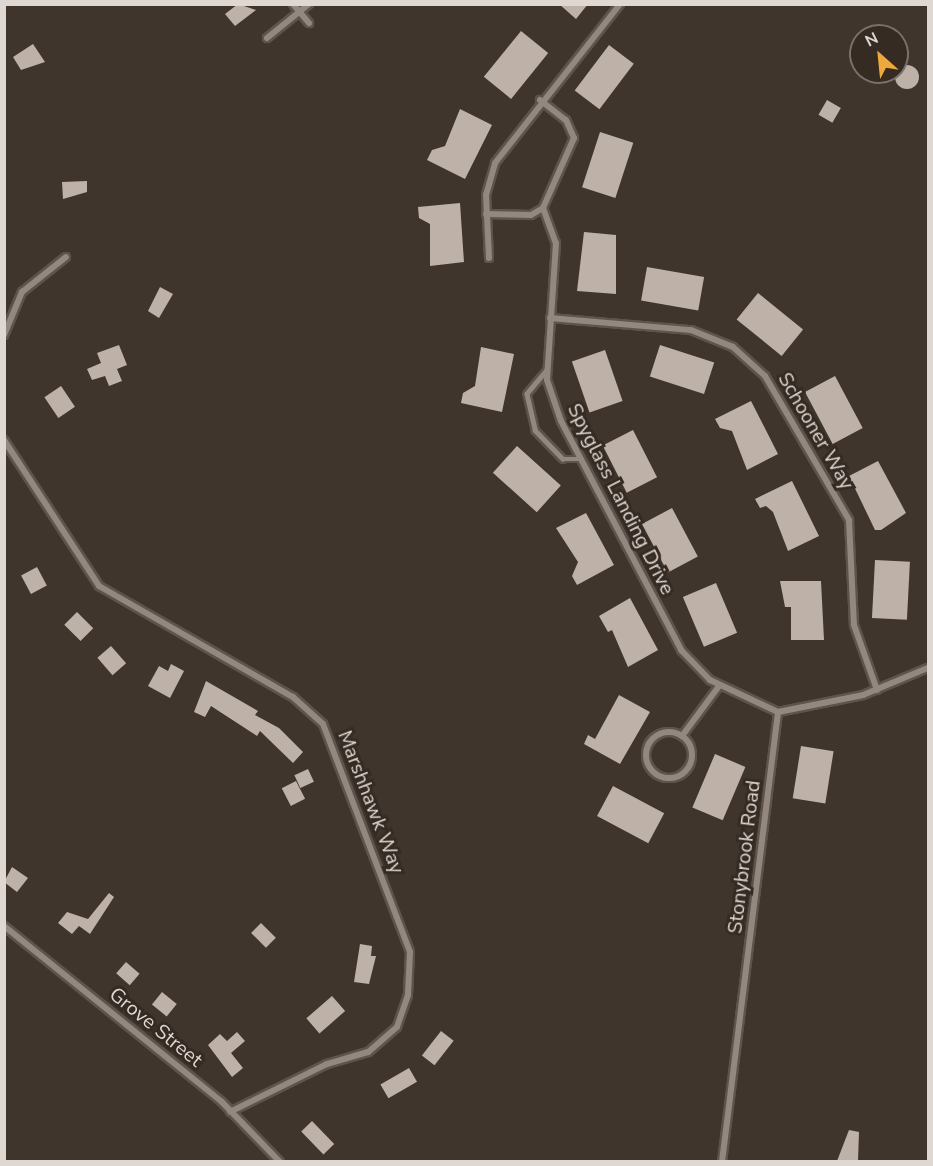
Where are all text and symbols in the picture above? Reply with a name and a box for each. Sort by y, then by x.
north arrow [849,24,909,84]
text: N [861,27,882,52]
street label: Schooner Way [773,368,859,494]
street label: Spyglass Landing Drive [562,399,680,599]
street label: Marshhawk Way [333,727,409,877]
street label: Stonybrook Road [723,779,765,935]
street label: Grove Street [105,982,207,1072]

